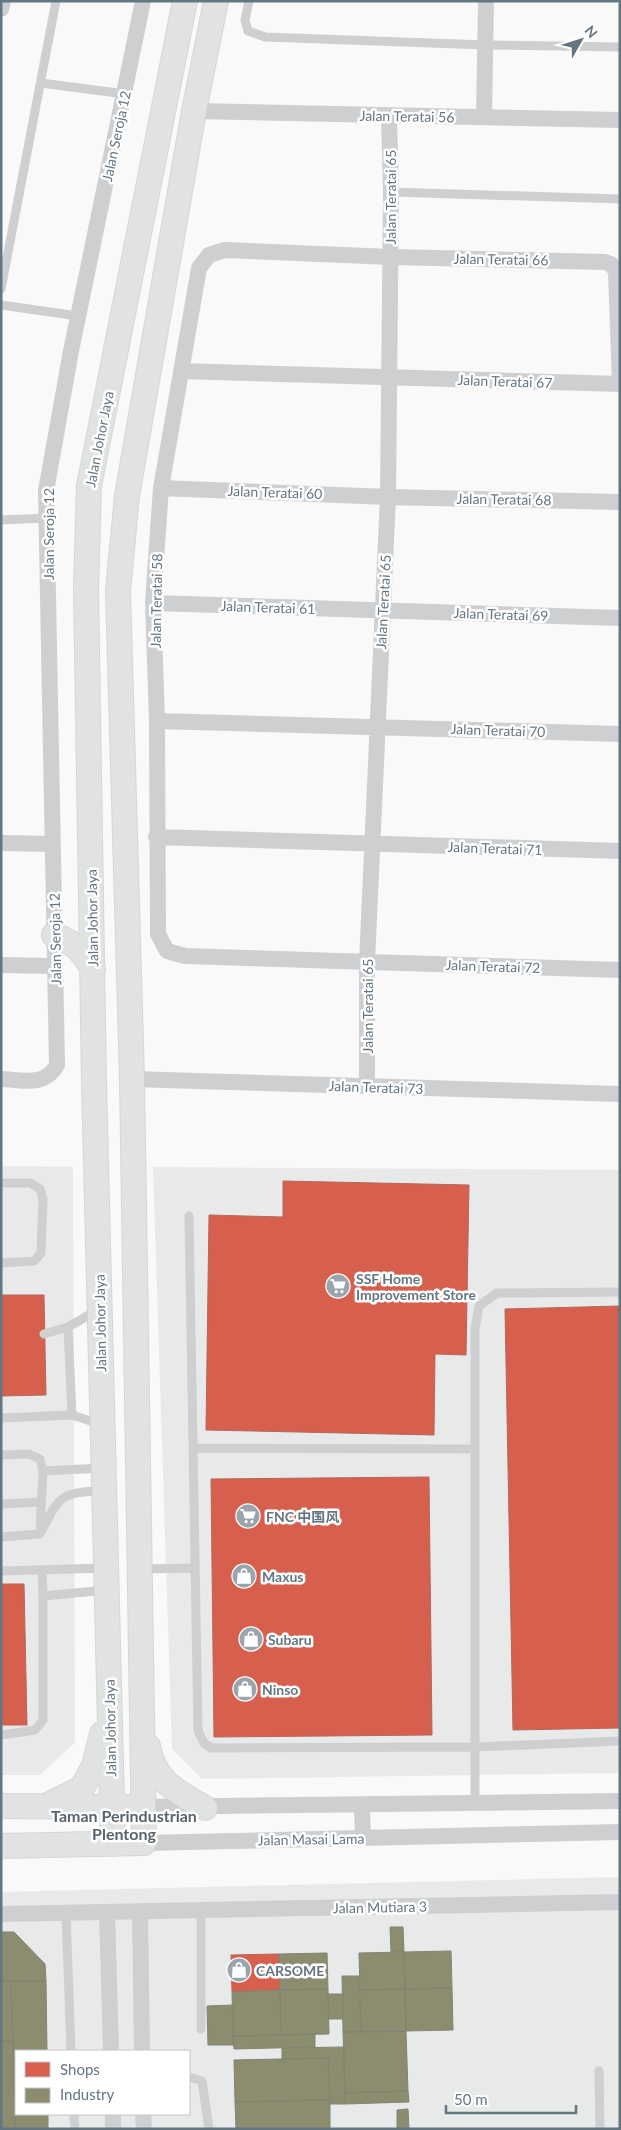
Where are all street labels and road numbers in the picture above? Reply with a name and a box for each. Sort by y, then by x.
street label: Jalan Seroja 12 [98,89,134,183]
street label: Jalan Teratai 56 [359,107,455,125]
street label: Jalan Teratai 65 [382,150,399,244]
street label: Jalan Teratai 66 [453,250,549,268]
street label: Jalan Teratai 67 [457,371,553,391]
street label: Jalan Johor Jaya [81,389,117,489]
street label: Jalan Teratai 60 [227,482,323,502]
street label: Jalan Seroja 12 [40,488,57,580]
street label: Jalan Teratai 68 [456,490,552,508]
street label: Jalan Teratai 58 [147,553,165,649]
street label: Jalan Teratai 65 [372,554,394,650]
street label: Jalan Teratai 61 [220,597,316,617]
street label: Jalan Teratai 69 [453,604,549,624]
street label: Jalan Teratai 70 [450,720,546,740]
street label: Jalan Teratai 71 [447,838,543,858]
street label: Jalan Johor Jaya [83,869,101,967]
street label: Jalan Seroja 12 [46,893,64,985]
street label: Jalan Teratai 72 [445,956,541,976]
street label: Jalan Teratai 65 [359,959,376,1053]
street label: Jalan Teratai 73 [328,1077,424,1097]
street label: Jalan Johor Jaya [91,1274,109,1372]
street label: Jalan Johor Jaya [101,1679,119,1777]
street label: Jalan Masai Lama [258,1830,364,1848]
street label: Jalan Mutiara 3 [333,1898,427,1916]

